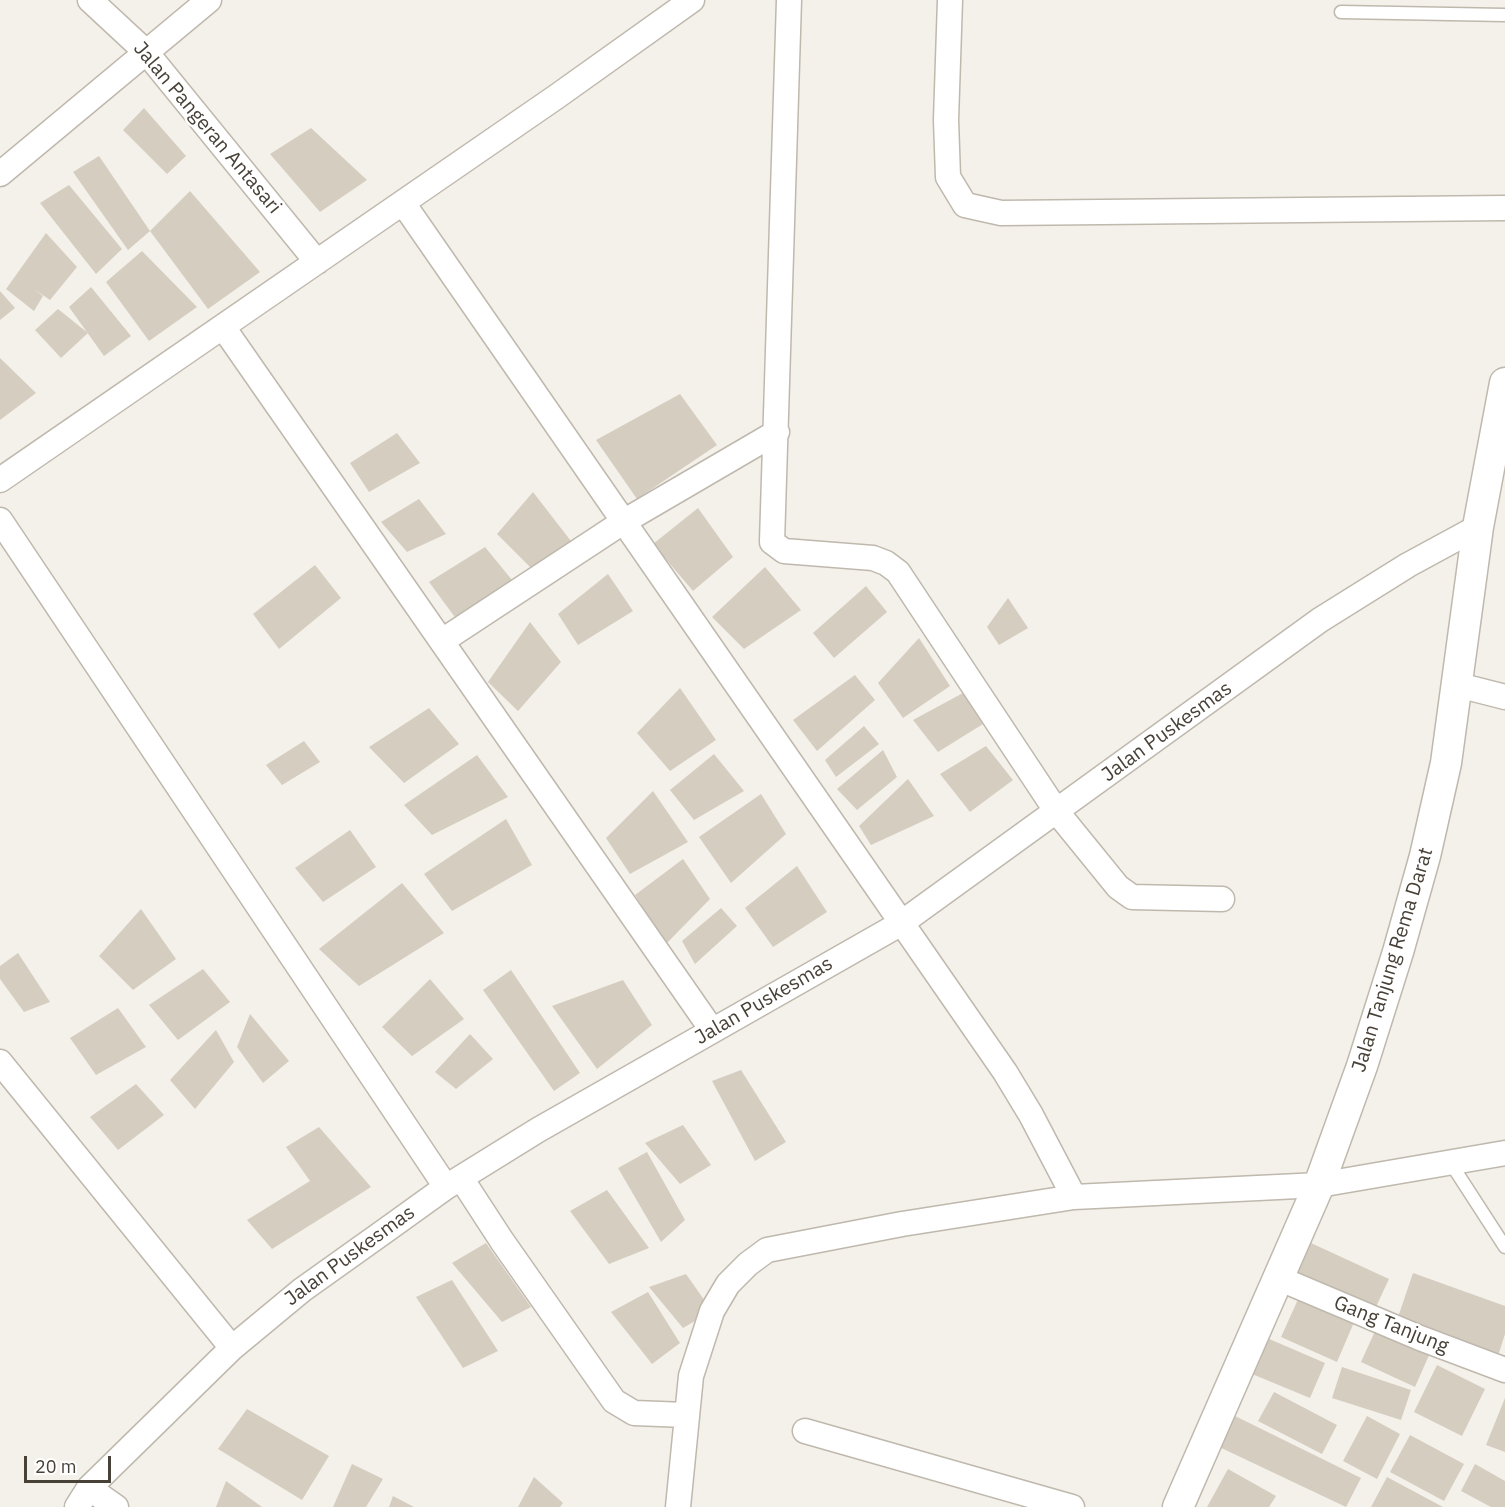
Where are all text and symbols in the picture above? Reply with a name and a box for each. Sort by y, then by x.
street label: Jalan Pangeran Antasari [128,37,286,219]
street label: Jalan Puskesmas [1097,677,1237,787]
street label: Jalan Tanjung Rema Darat [1347,845,1439,1075]
street label: Jalan Puskesmas [691,952,837,1050]
street label: Jalan Puskesmas [280,1201,420,1311]
street label: Gang Tanjung [1330,1291,1452,1359]
scale bar [27,1444,114,1482]
text: 20 m [35,1455,77,1478]

